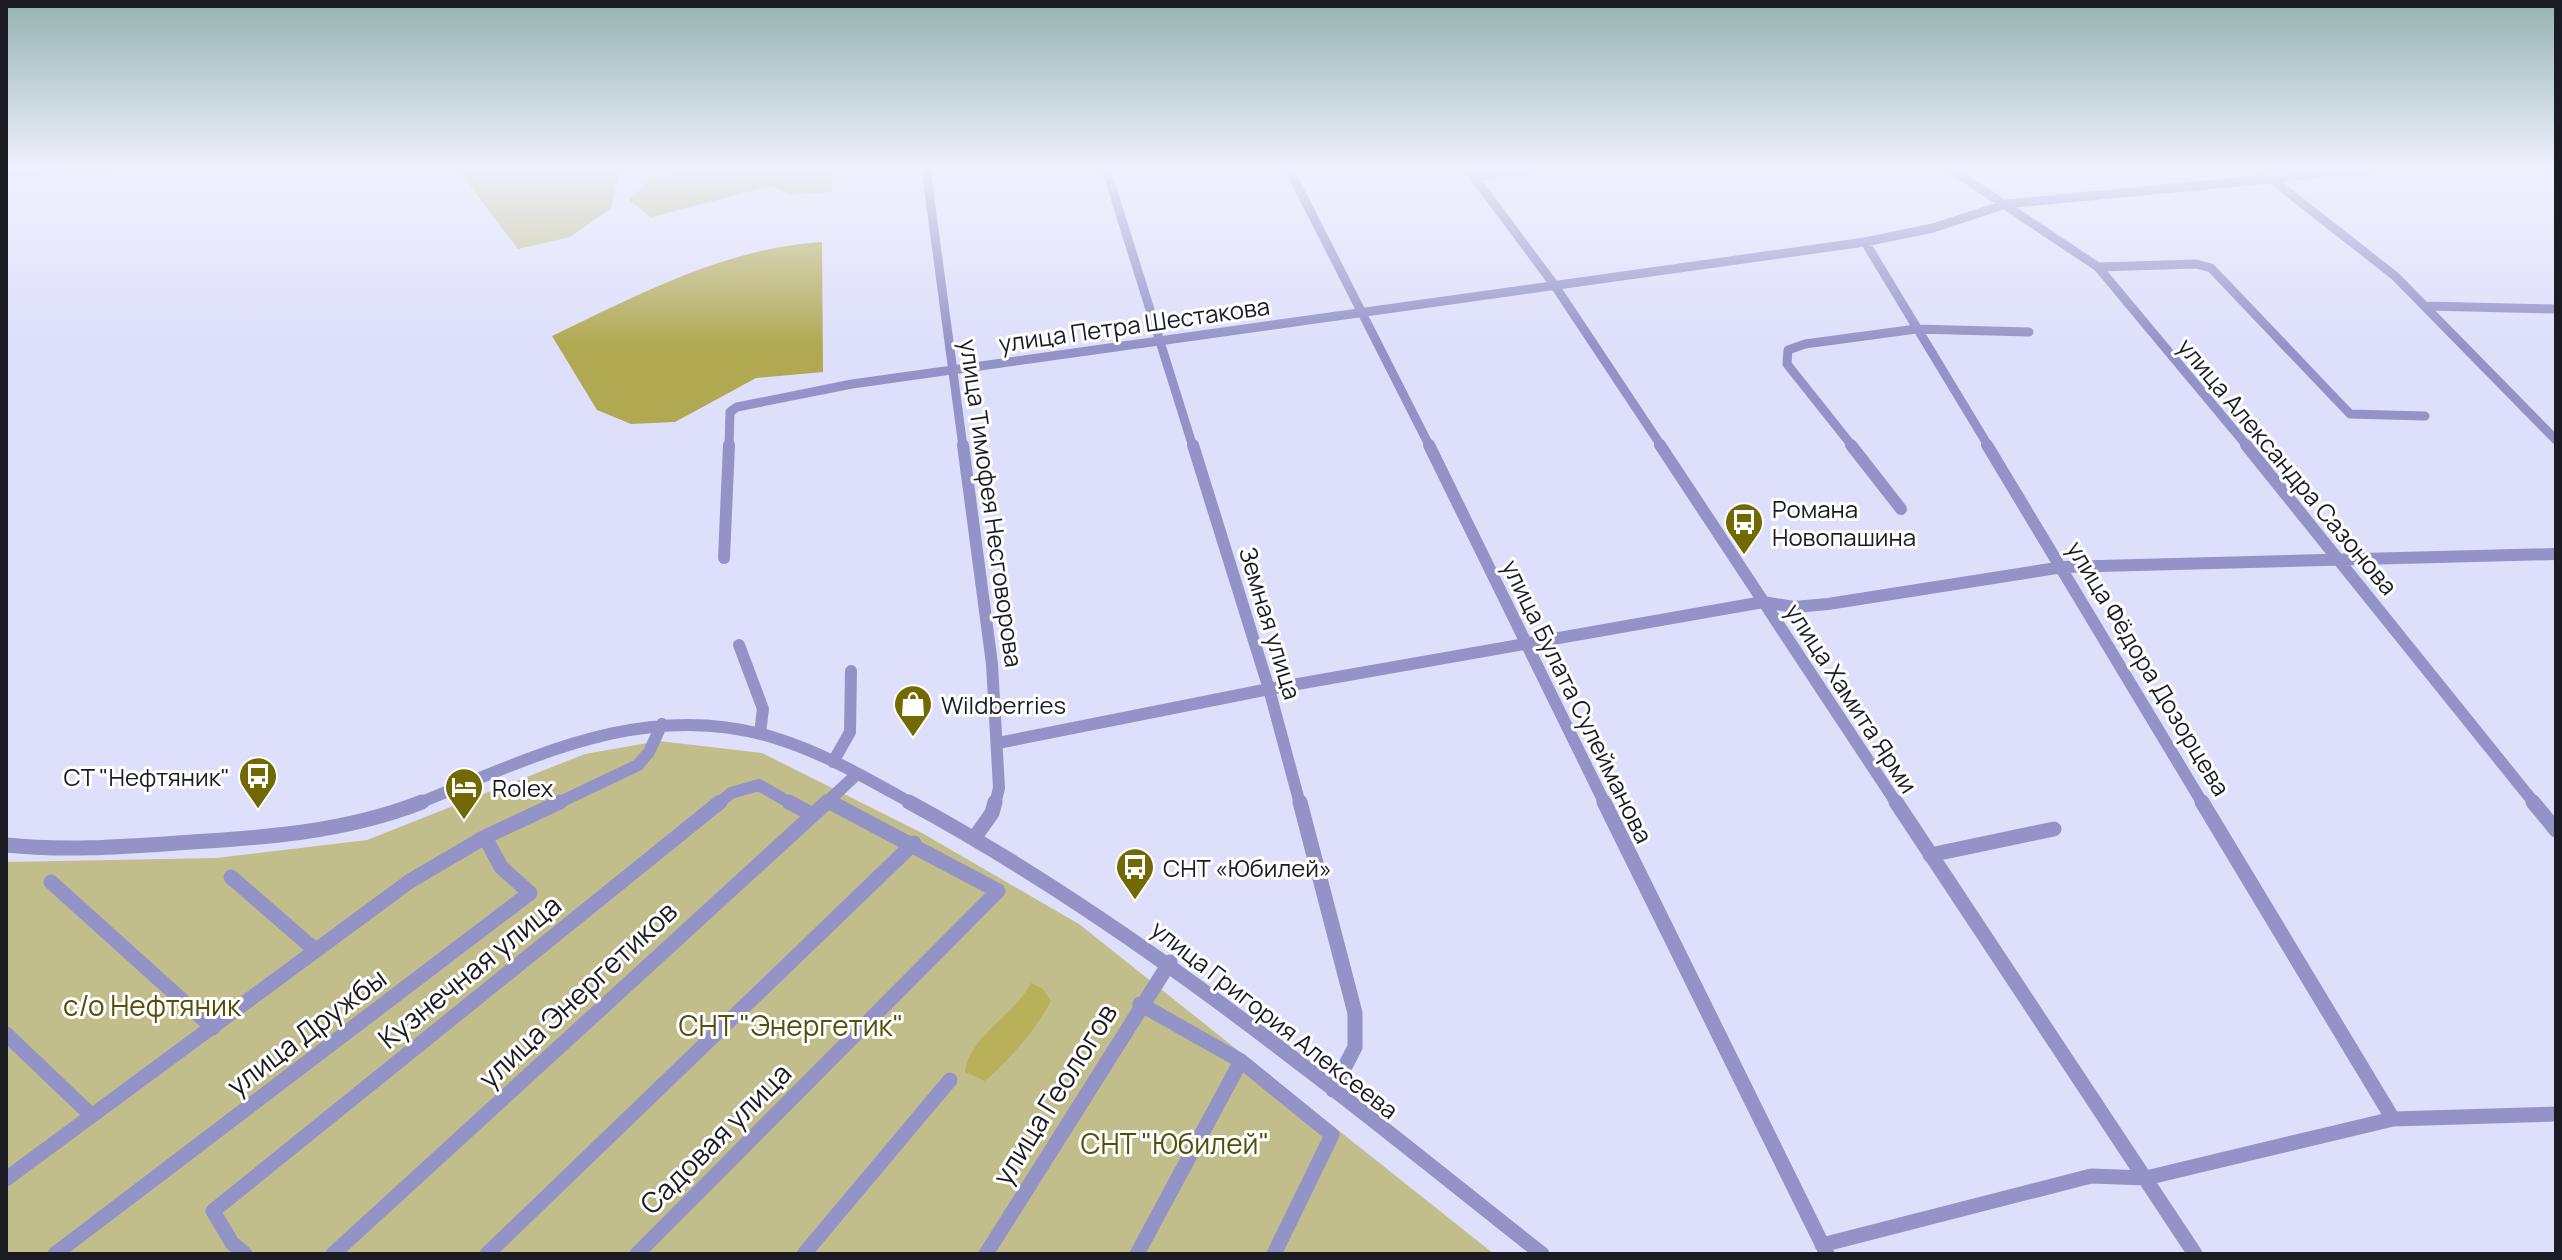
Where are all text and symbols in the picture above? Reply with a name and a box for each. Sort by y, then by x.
street label: улица Петра Шестакова [996,289,1272,359]
street label: улица Александра Сазонова [2171,330,2405,602]
street label: улица Тимофея Несговорова [953,337,1031,669]
place label: Романа Новопашина [1772,492,1916,553]
bus stop icon: Романа Новопашина [1723,501,1765,556]
street label: улица Фёдора Дозорцева [2060,534,2238,802]
street label: Земная улица [1232,543,1310,703]
street label: улица Булата Сулейманова [1495,554,1661,848]
street label: улица Хамита Ярми [1778,597,1926,799]
shop icon: Wildberries [892,683,934,738]
place label: Wildberries [941,688,1066,721]
bus stop icon: СТ "Нефтяник" [237,755,279,810]
place label: СТ "Нефтяник" [64,760,230,793]
hotel icon: Rolex [443,766,485,821]
place label: Rolex [492,771,553,804]
bus stop icon: СНТ «Юбилей» [1114,846,1156,901]
place label: СНТ «Юбилей» [1163,851,1332,884]
street label: Кузнечная улица [370,886,568,1056]
street label: улица Энергетиков [470,892,684,1096]
street label: улица Григория Алексеева [1145,912,1405,1126]
street label: улица Дружбы [218,958,394,1104]
park label: с/о Нефтяник [63,986,242,1024]
street label: улица Геологов [983,996,1125,1192]
park label: СНТ "Энергетик" [679,1006,904,1044]
street label: Садовая улица [631,1054,799,1222]
park label: СНТ "Юбилей" [1081,1124,1269,1162]

